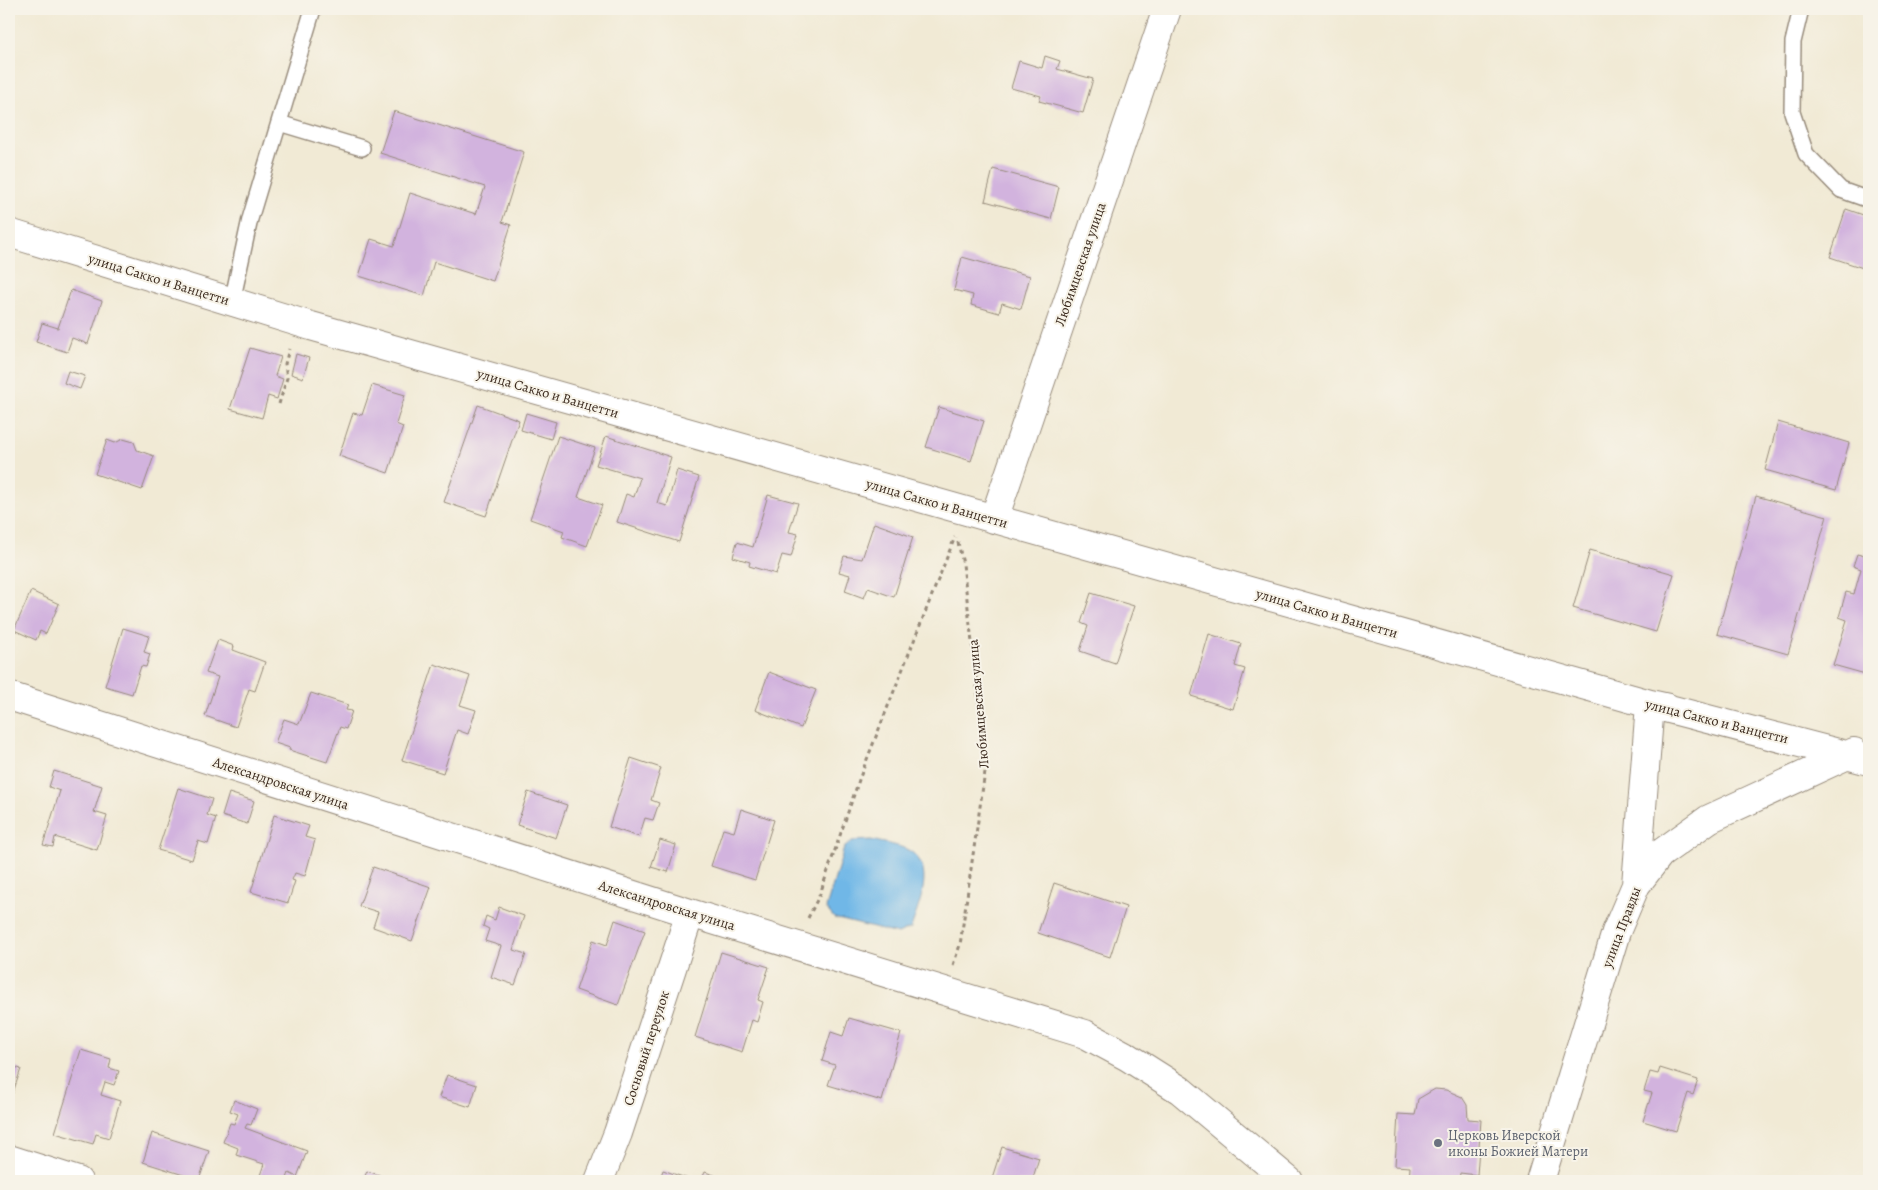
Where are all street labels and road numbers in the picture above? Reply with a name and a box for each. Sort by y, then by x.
street label: Любимцевская улица [1050,199,1111,329]
street label: улица Сакко и Ванцетти [85,249,232,310]
street label: улица Сакко и Ванцетти [474,364,621,423]
street label: улица Сакко и Ванцетти [863,474,1010,533]
street label: улица Сакко и Ванцетти [1253,584,1400,643]
street label: Любимцевская улица [963,638,994,769]
street label: улица Сакко и Ванцетти [1642,694,1790,748]
street label: Александровская улица [210,752,352,815]
street label: Александровская улица [595,875,738,935]
street label: улица Правды [1597,884,1646,971]
street label: Сосновый переулок [619,988,674,1108]

